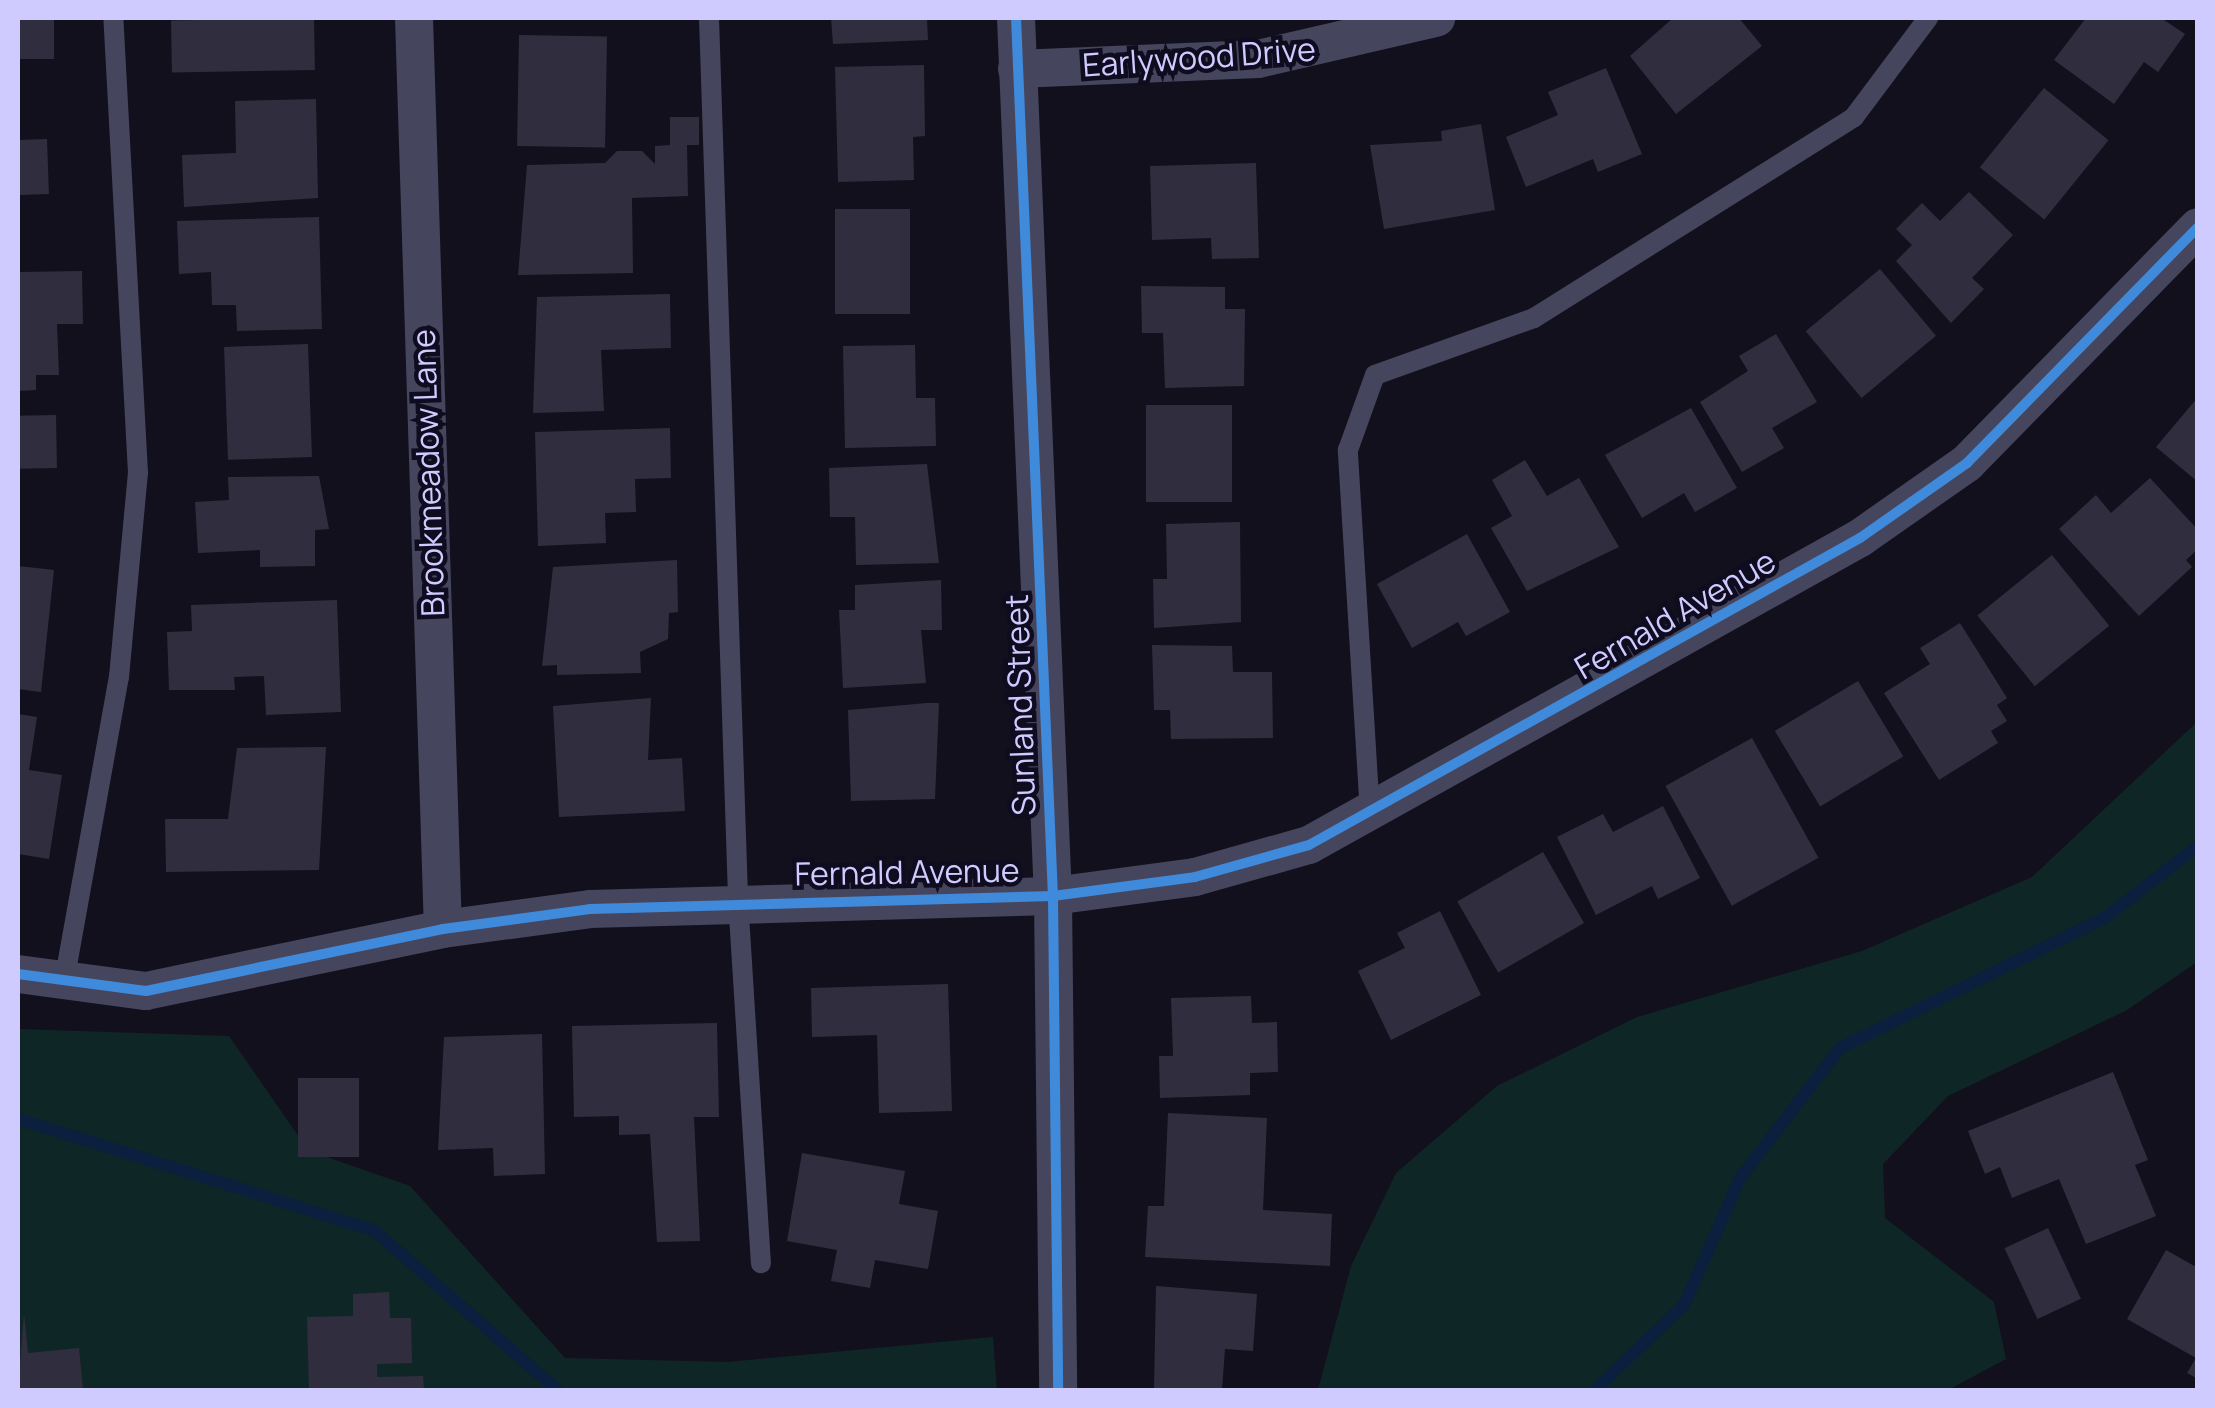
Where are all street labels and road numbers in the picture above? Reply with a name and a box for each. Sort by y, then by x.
street label: Earlywood Drive [1081,30,1317,84]
street label: Brookmeadow Lane [404,329,452,617]
street label: Fernald Avenue [1568,541,1782,687]
street label: Sunland Street [997,594,1043,816]
street label: Fernald Avenue [794,851,1020,893]

